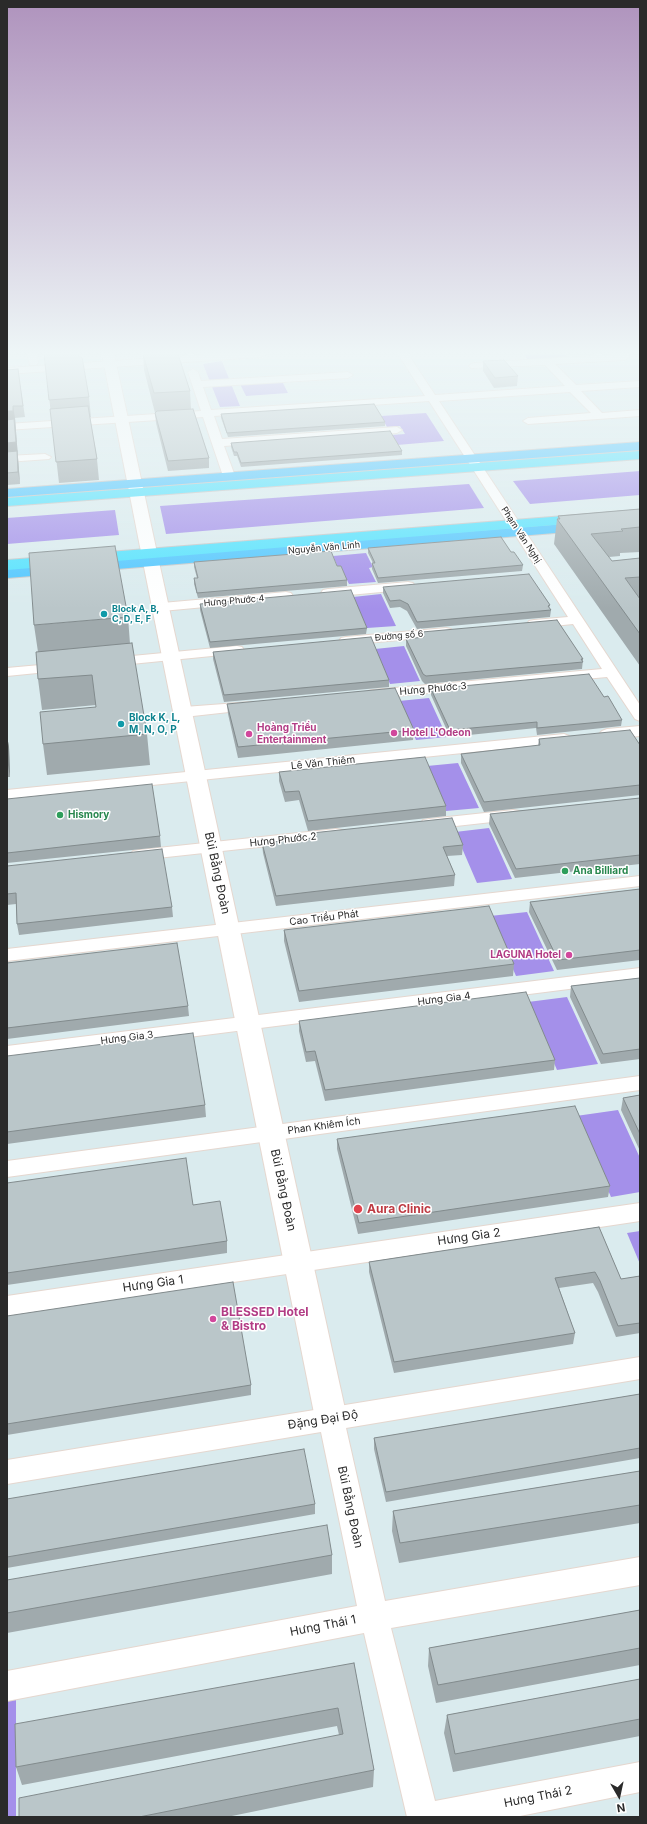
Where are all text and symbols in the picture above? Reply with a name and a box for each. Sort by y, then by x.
street label: Phạm Văn Nghị [499,505,543,565]
street label: Nguyễn Văn Linh [288,539,360,557]
street label: Hưng Phước 4 [203,593,265,609]
place label: Block A, B, C, D, E, F [112,604,159,625]
marker: Block A, B, C, D, E, F [99,609,109,619]
street label: Đường số 6 [374,628,424,644]
street label: Hưng Phước 3 [399,680,467,698]
place label: Block K, L, M, N, O, P [129,712,180,736]
marker: Block K, L, M, N, O, P [116,719,126,729]
place label: Hoàng Triều Entertainment [257,722,327,746]
place label: Hotel L'Odeon [402,727,471,739]
marker: Hotel L'Odeon [389,728,399,738]
marker: Hoàng Triều Entertainment [244,729,254,739]
street label: Lê Văn Thiêm [290,754,356,772]
place label: Hismory [68,809,109,821]
marker: Hismory [55,810,65,820]
street label: Bùi Bằng Đoàn [201,831,233,915]
street label: Hưng Phước 2 [249,831,317,849]
place label: Ana Billiard [573,865,628,877]
marker: Ana Billiard [560,866,570,876]
street label: Cao Triều Phát [289,908,359,928]
place label: LAGUNA Hotel [490,949,561,961]
marker: LAGUNA Hotel [564,950,574,960]
street label: Hưng Gia 4 [417,990,471,1008]
street label: Hưng Gia 3 [100,1029,154,1047]
street label: Phan Khiêm Ích [287,1115,361,1137]
street label: Bùi Bằng Đoàn [267,1148,299,1232]
place label: Aura Clinic [367,1202,431,1216]
marker: Aura Clinic [352,1203,364,1215]
street label: Hưng Gia 2 [437,1225,501,1249]
street label: Hưng Gia 1 [122,1273,184,1295]
place label: BLESSED Hotel & Bistro [221,1305,309,1333]
marker: BLESSED Hotel & Bistro [208,1314,218,1324]
street label: Đặng Đại Độ [287,1407,359,1433]
street label: Bùi Bằng Đoàn [334,1465,366,1549]
street label: Hưng Thái 1 [289,1613,357,1639]
north arrow [599,1776,639,1816]
street label: Hưng Thái 2 [503,1783,573,1811]
text: N [616,1800,626,1815]

